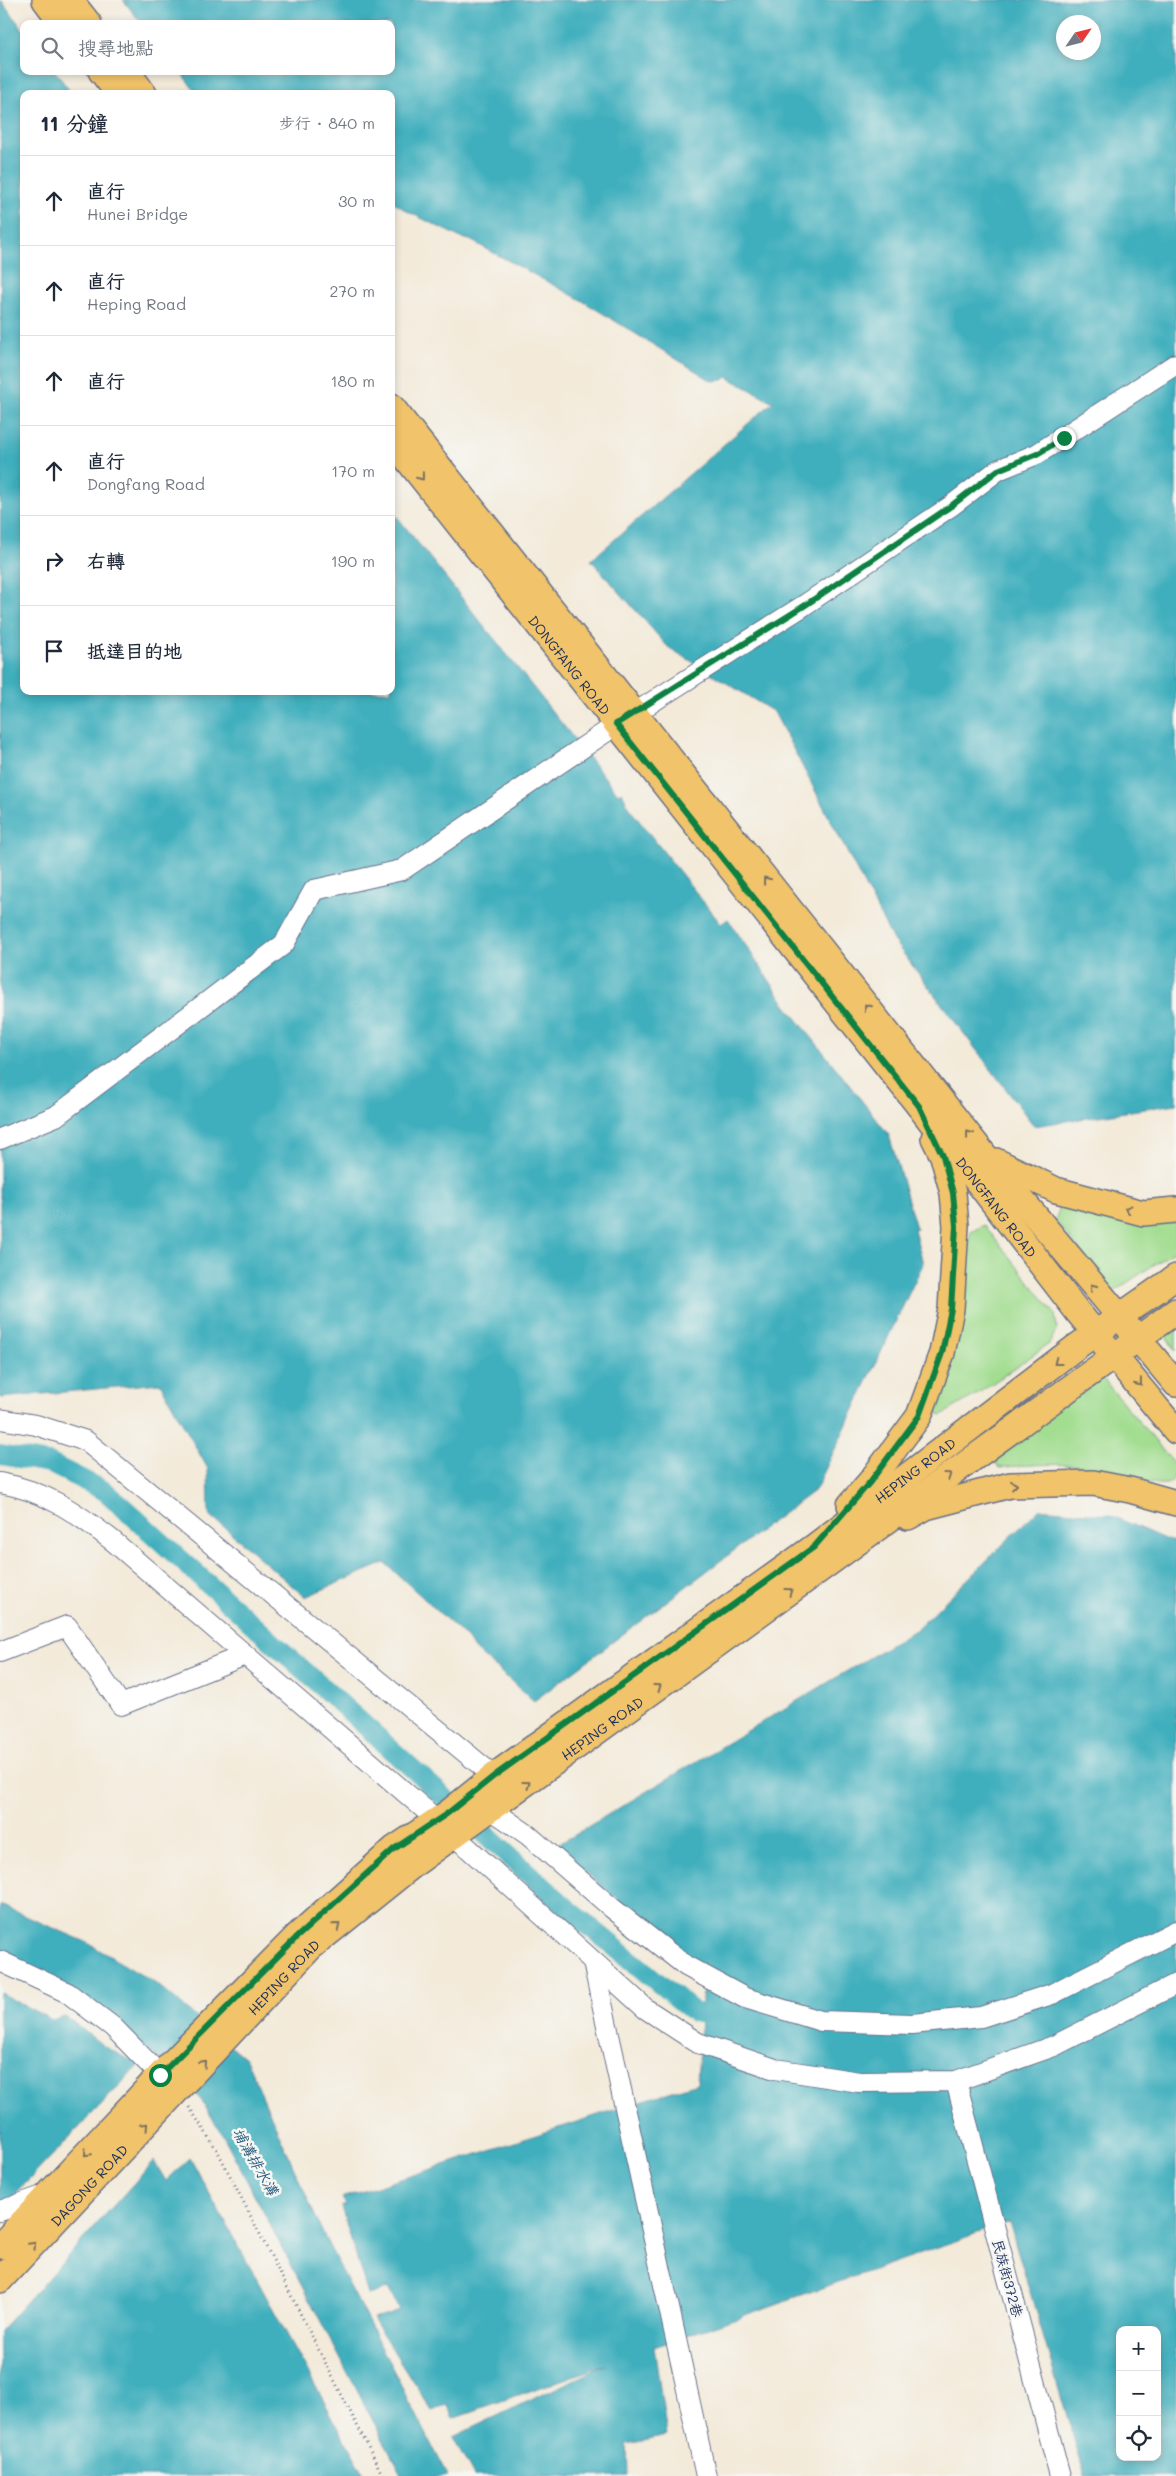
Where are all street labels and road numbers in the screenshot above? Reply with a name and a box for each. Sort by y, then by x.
street label: DONGFANG ROAD [524,611,615,719]
street label: DONGFANG ROAD [952,1153,1041,1261]
street label: HEPING ROAD [870,1433,959,1507]
street label: HEPING ROAD [557,1692,647,1764]
street label: HEPING ROAD [243,1935,323,2019]
street label: DAGONG ROAD [46,2140,132,2230]
street label: 民族街372巷 [988,2237,1028,2320]

